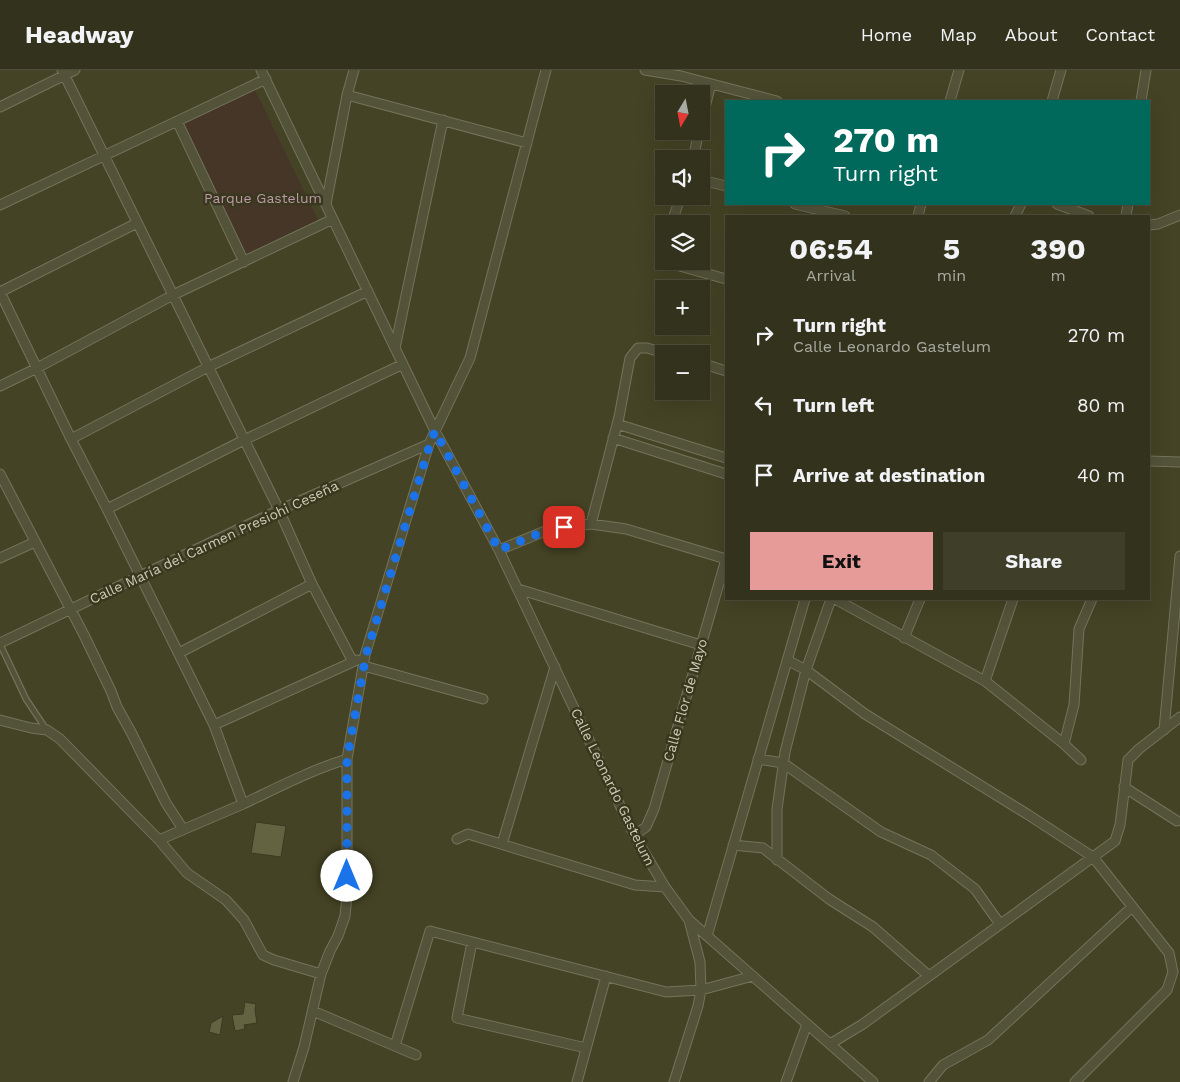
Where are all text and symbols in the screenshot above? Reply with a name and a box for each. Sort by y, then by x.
text: Headway [25,21,134,49]
text: Home [861,24,912,45]
text: Map [940,24,977,45]
text: About [1005,24,1057,45]
text: Contact [1085,24,1155,45]
north arrow [655,85,710,140]
map controls [655,85,710,400]
text: 270 m [833,119,939,161]
icon: right [750,120,815,185]
button: sound [655,150,710,205]
text: Turn right [833,161,938,186]
park label: Parque Gastelum [204,190,322,206]
button: layers [655,215,710,270]
text: 06:54 [789,231,873,266]
text: 5 [943,231,960,266]
text: 390 [1030,231,1086,266]
text: Arrival [806,266,856,285]
text: min [937,266,966,285]
text: m [1051,266,1066,285]
button: + [655,280,710,335]
text: Turn right [793,314,886,337]
icon: right [750,321,778,349]
text: 270 m [1068,324,1125,347]
text: Calle Leonardo Gastelum [793,337,991,356]
button: − [655,345,710,400]
icon: left [750,391,778,419]
text: Turn left [793,394,874,417]
text: 80 m [1077,394,1125,417]
icon: arrive [750,461,778,489]
text: Arrive at destination [793,464,985,487]
text: 40 m [1077,464,1125,487]
street label: Calle María del Carmen Presiohi Ceseña [87,477,341,607]
pin [543,506,585,548]
icon: arrive [550,513,578,541]
button: Exit [750,532,933,590]
button: Share [943,532,1125,590]
street label: Calle Flor de Mayo [660,637,710,763]
street label: Calle Leonardo Gastelum [568,706,658,868]
position arrow [320,849,372,901]

